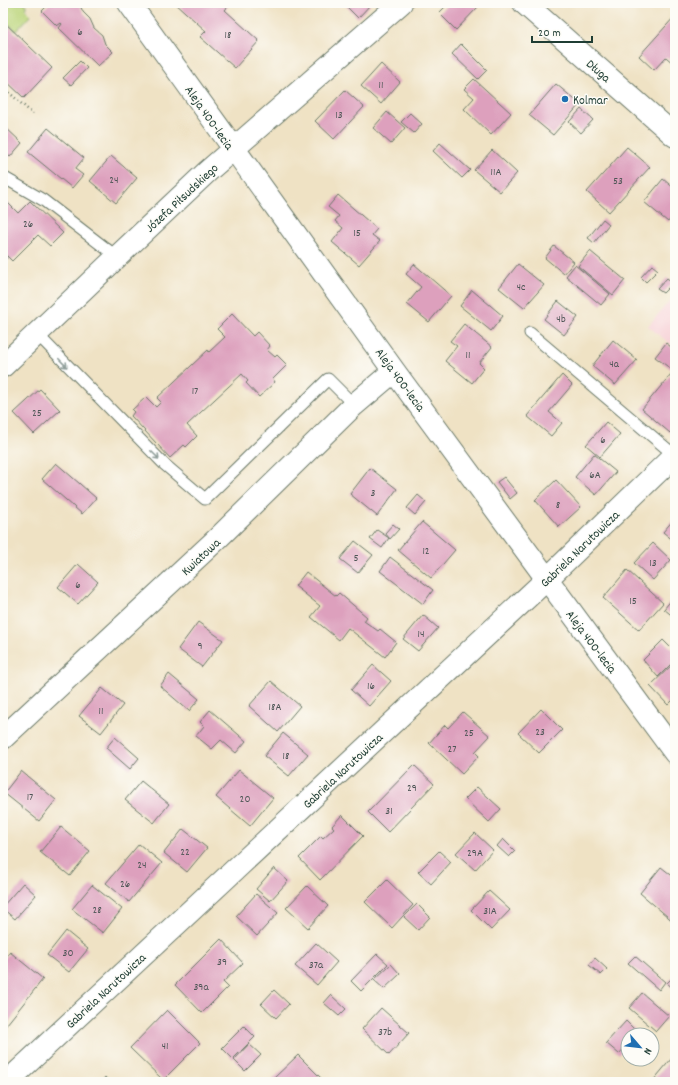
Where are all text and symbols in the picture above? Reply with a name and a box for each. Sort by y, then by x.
scale bar [532,18,592,44]
house number: 6 [77,25,83,41]
text: 20 m [538,25,561,42]
house number: 18 [225,28,231,44]
street label: Długa [581,56,615,89]
house number: 11 [379,78,383,94]
street label: Aleja 400-lecia [179,82,238,155]
place label: Kolmar [573,92,608,111]
marker: Kolmar [560,94,570,104]
house number: 13 [335,108,343,124]
street label: Józefa Piłsudskiego [142,160,224,238]
house number: 11A [491,165,501,181]
house number: 24 [109,173,119,189]
house number: 53 [613,174,623,190]
house number: 26 [23,217,33,233]
house number: 15 [353,226,361,242]
house number: 4c [517,280,526,296]
house number: 4b [556,312,566,328]
street label: Aleja 400-lecia [369,345,429,417]
house number: 11 [466,348,470,364]
house number: 4a [609,357,620,373]
one-way arrow [59,358,68,368]
house number: 17 [192,384,198,400]
house number: 25 [32,406,42,422]
house number: 6 [600,433,606,449]
one-way arrow [150,450,160,460]
house number: 6A [589,468,601,484]
house number: 3 [371,486,376,502]
house number: 8 [556,498,560,514]
street label: Gabriela Narutowicza [537,506,625,593]
street label: Kwiatowa [178,534,226,581]
house number: 12 [422,544,430,560]
house number: 5 [353,551,359,567]
house number: 13 [649,556,657,572]
house number: 6 [75,578,81,594]
house number: 15 [629,594,637,610]
street label: Aleja 400-lecia [560,607,621,679]
house number: 14 [418,627,424,643]
house number: 9 [197,639,203,655]
house number: 16 [367,679,375,695]
house number: 18A [269,700,281,716]
house number: 11 [99,704,103,720]
house number: 23 [535,725,545,741]
house number: 25 [464,726,474,742]
street label: Gabriela Narutowicza [299,729,389,814]
house number: 27 [447,742,457,758]
house number: 18 [283,749,289,765]
house number: 29 [407,781,417,797]
house number: 17 [27,790,33,806]
house number: 20 [240,792,250,808]
house number: 31 [385,804,393,820]
house number: 22 [180,845,190,861]
house number: 29A [467,846,483,862]
house number: 24 [137,858,147,874]
house number: 26 [120,877,130,893]
house number: 28 [92,903,102,919]
house number: 31A [483,904,497,920]
house number: 30 [63,946,73,962]
street label: Gabriela Narutowicza [62,949,152,1034]
house number: 39 [217,955,227,971]
house number: 37a [309,958,324,974]
house number: 39a [193,980,209,996]
house number: 37b [378,1025,392,1041]
north arrow [620,1027,660,1067]
house number: 41 [162,1039,168,1055]
text: N [638,1045,655,1057]

